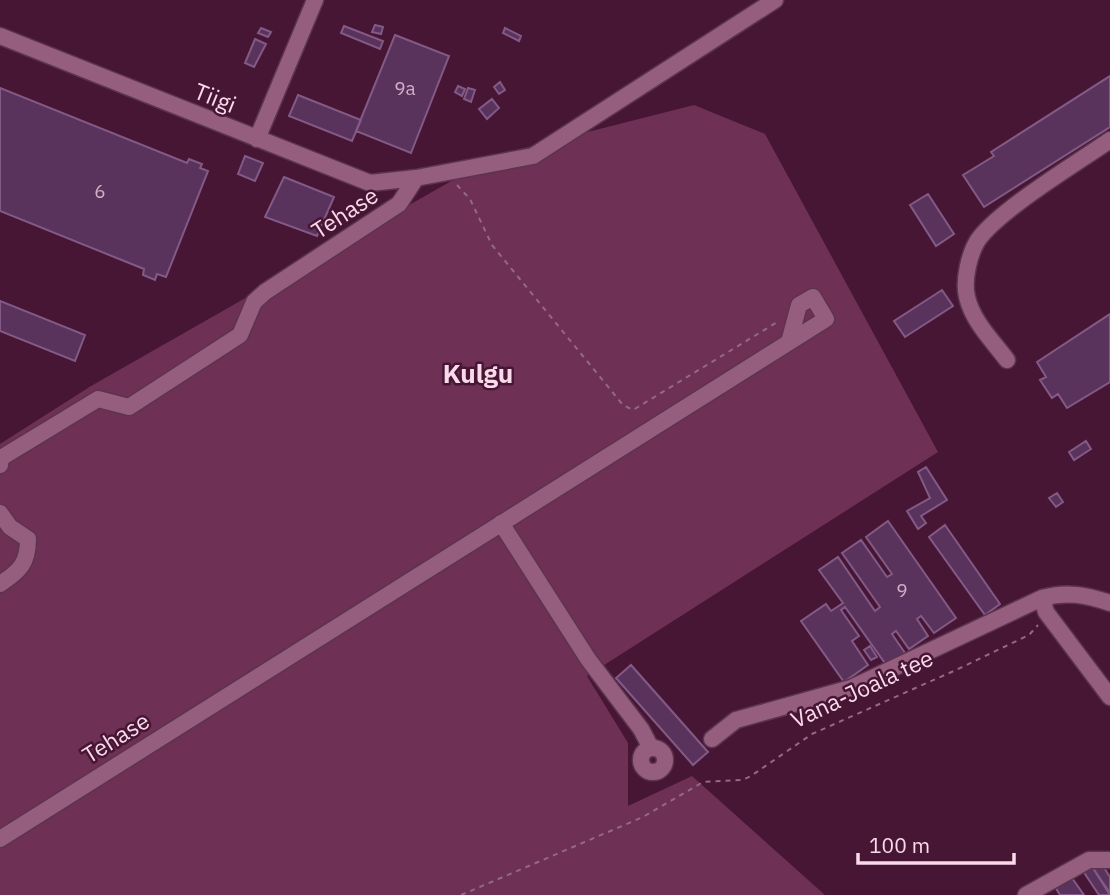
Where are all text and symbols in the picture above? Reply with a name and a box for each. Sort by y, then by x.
street label: Tiigi [190,75,241,119]
house number: 9a [394,76,416,100]
house number: 6 [94,179,106,203]
street label: Tehase [305,180,383,245]
district label: Kulgu [443,356,513,390]
house number: 9 [896,578,908,602]
street label: Vana-Joala tee [786,642,937,734]
street label: Tehase [76,705,155,769]
scale bar [858,822,1014,866]
text: 100 m [869,831,930,859]

